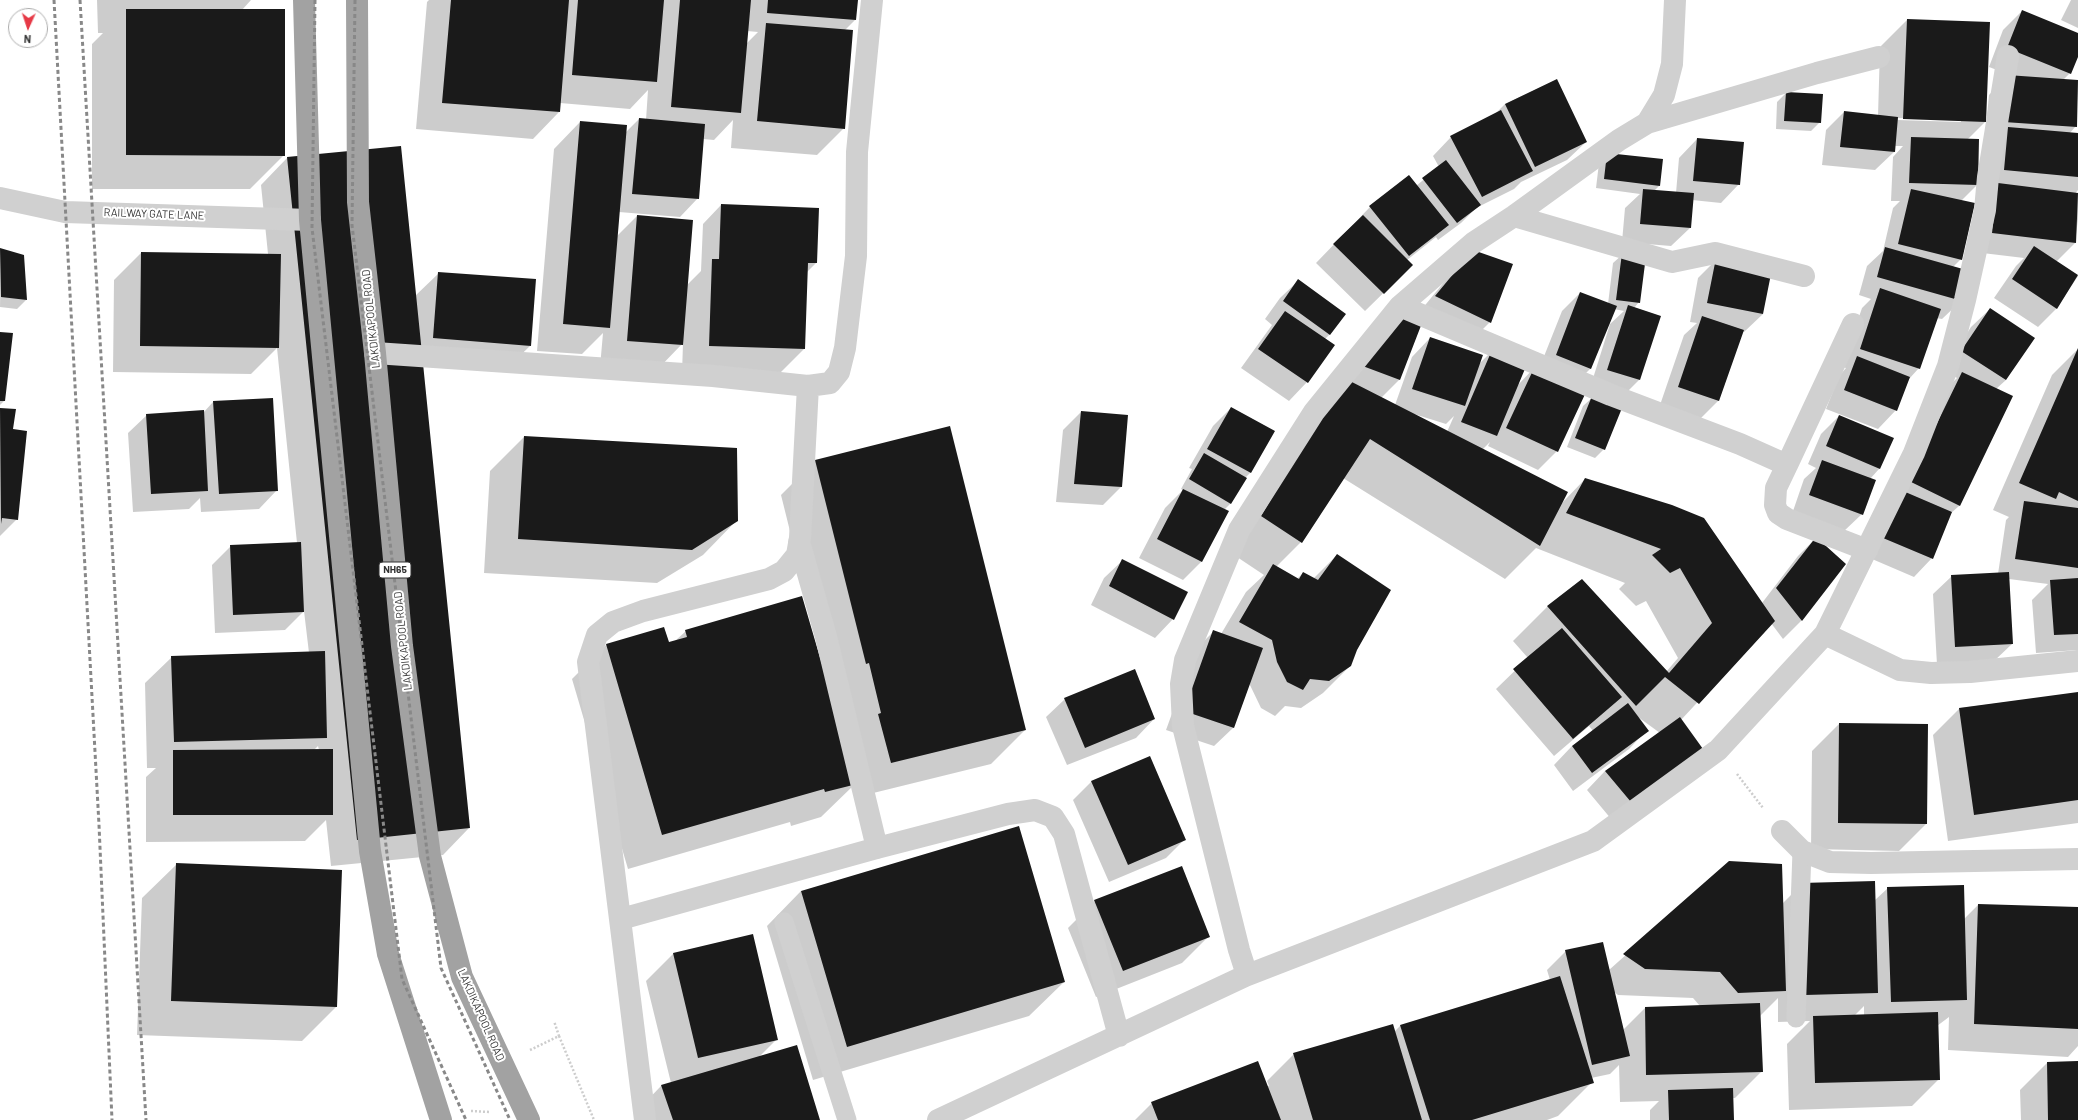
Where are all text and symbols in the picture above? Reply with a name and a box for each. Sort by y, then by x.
north arrow [8,8,48,48]
text: N [23,33,31,46]
street label: RAILWAY GATE LANE [103,206,205,222]
street label: LAKDIKAPOOL ROAD [359,269,383,369]
road number: NH65 [379,562,411,578]
street label: LAKDIKAPOOL ROAD [391,591,415,691]
street label: LAKDIKAPOOL ROAD [455,967,507,1063]

